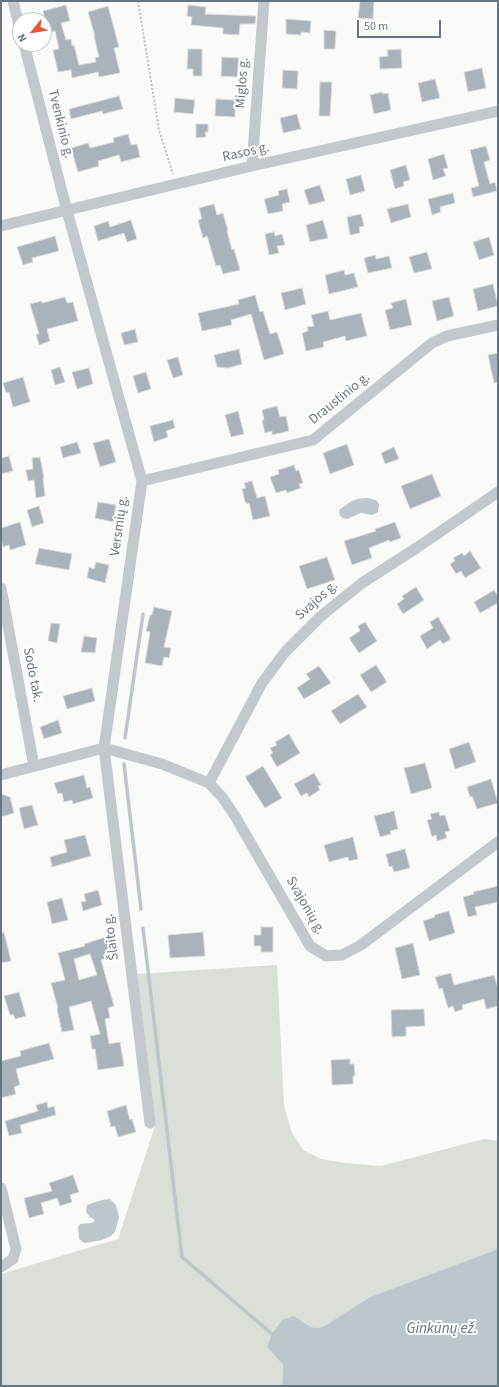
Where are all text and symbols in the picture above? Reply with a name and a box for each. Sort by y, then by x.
north arrow [12,12,52,52]
scale bar [359,12,443,38]
text: 50 m [364,18,388,35]
text: N [14,31,30,45]
street label: Miglos g. [233,57,253,109]
street label: Tvenkinio g. [43,88,77,160]
street label: Rasos g. [221,139,271,167]
street label: Draustinio g. [306,369,374,429]
street label: Versmių g. [107,495,133,557]
street label: Svajos g. [292,578,342,624]
street label: Sodo tak. [18,646,46,704]
street label: Svajonių g. [282,874,328,938]
street label: Šlaito g. [101,913,123,961]
water label: Ginkūnų ež. [407,1321,477,1339]

